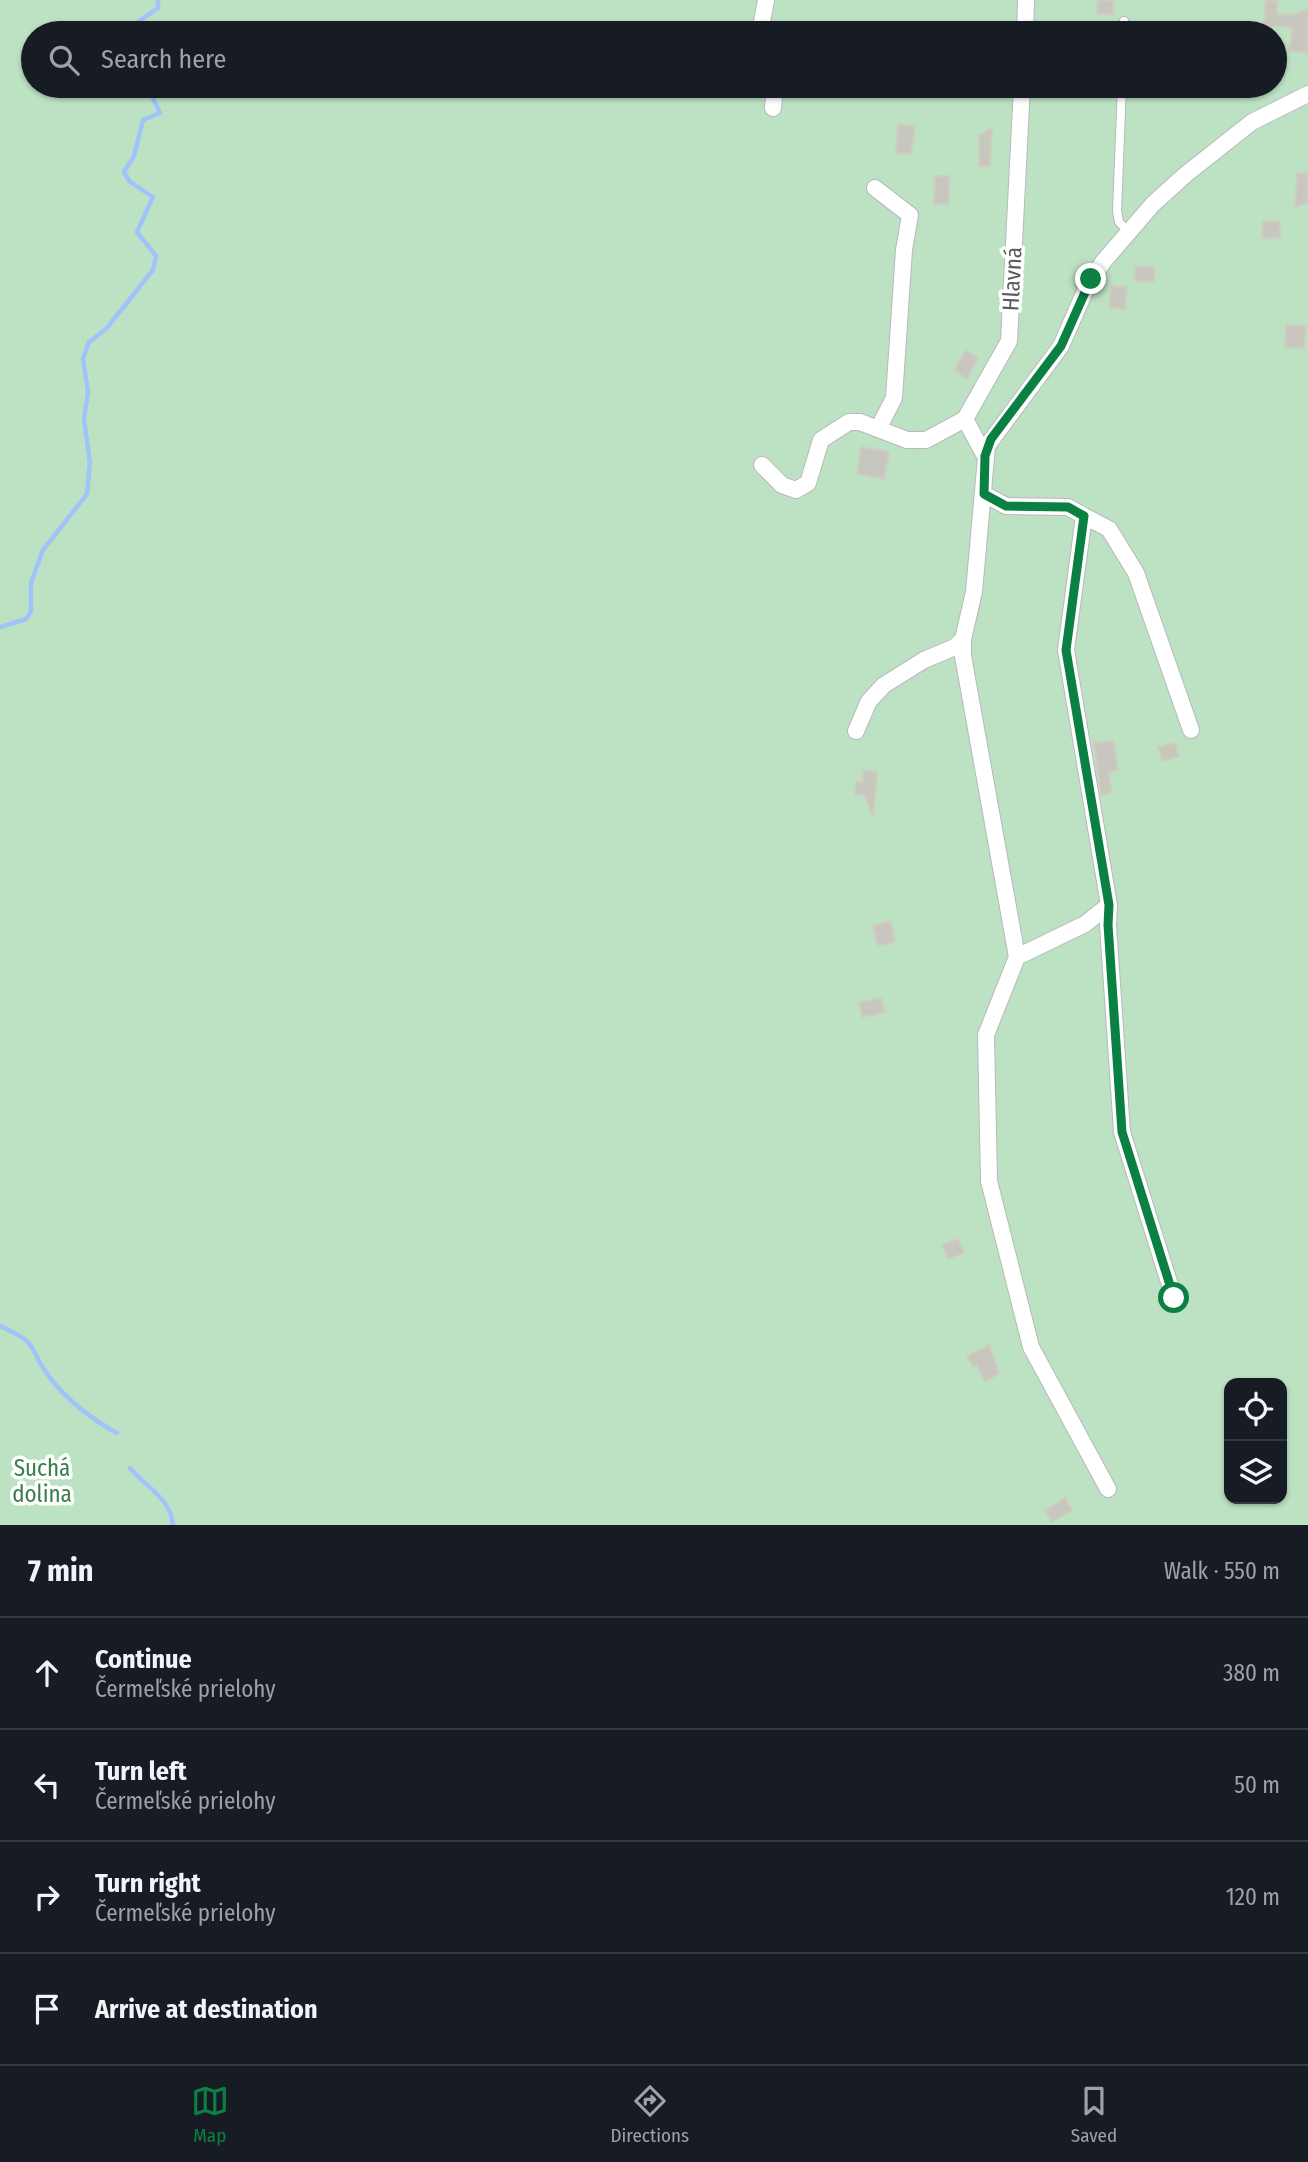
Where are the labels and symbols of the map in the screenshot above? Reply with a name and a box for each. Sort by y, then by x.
street label: Hlavná [996,246,1028,312]
route end [1075,263,1106,294]
route start [1158,1282,1189,1313]
park label: Suchá dolina [12,1454,72,1508]

